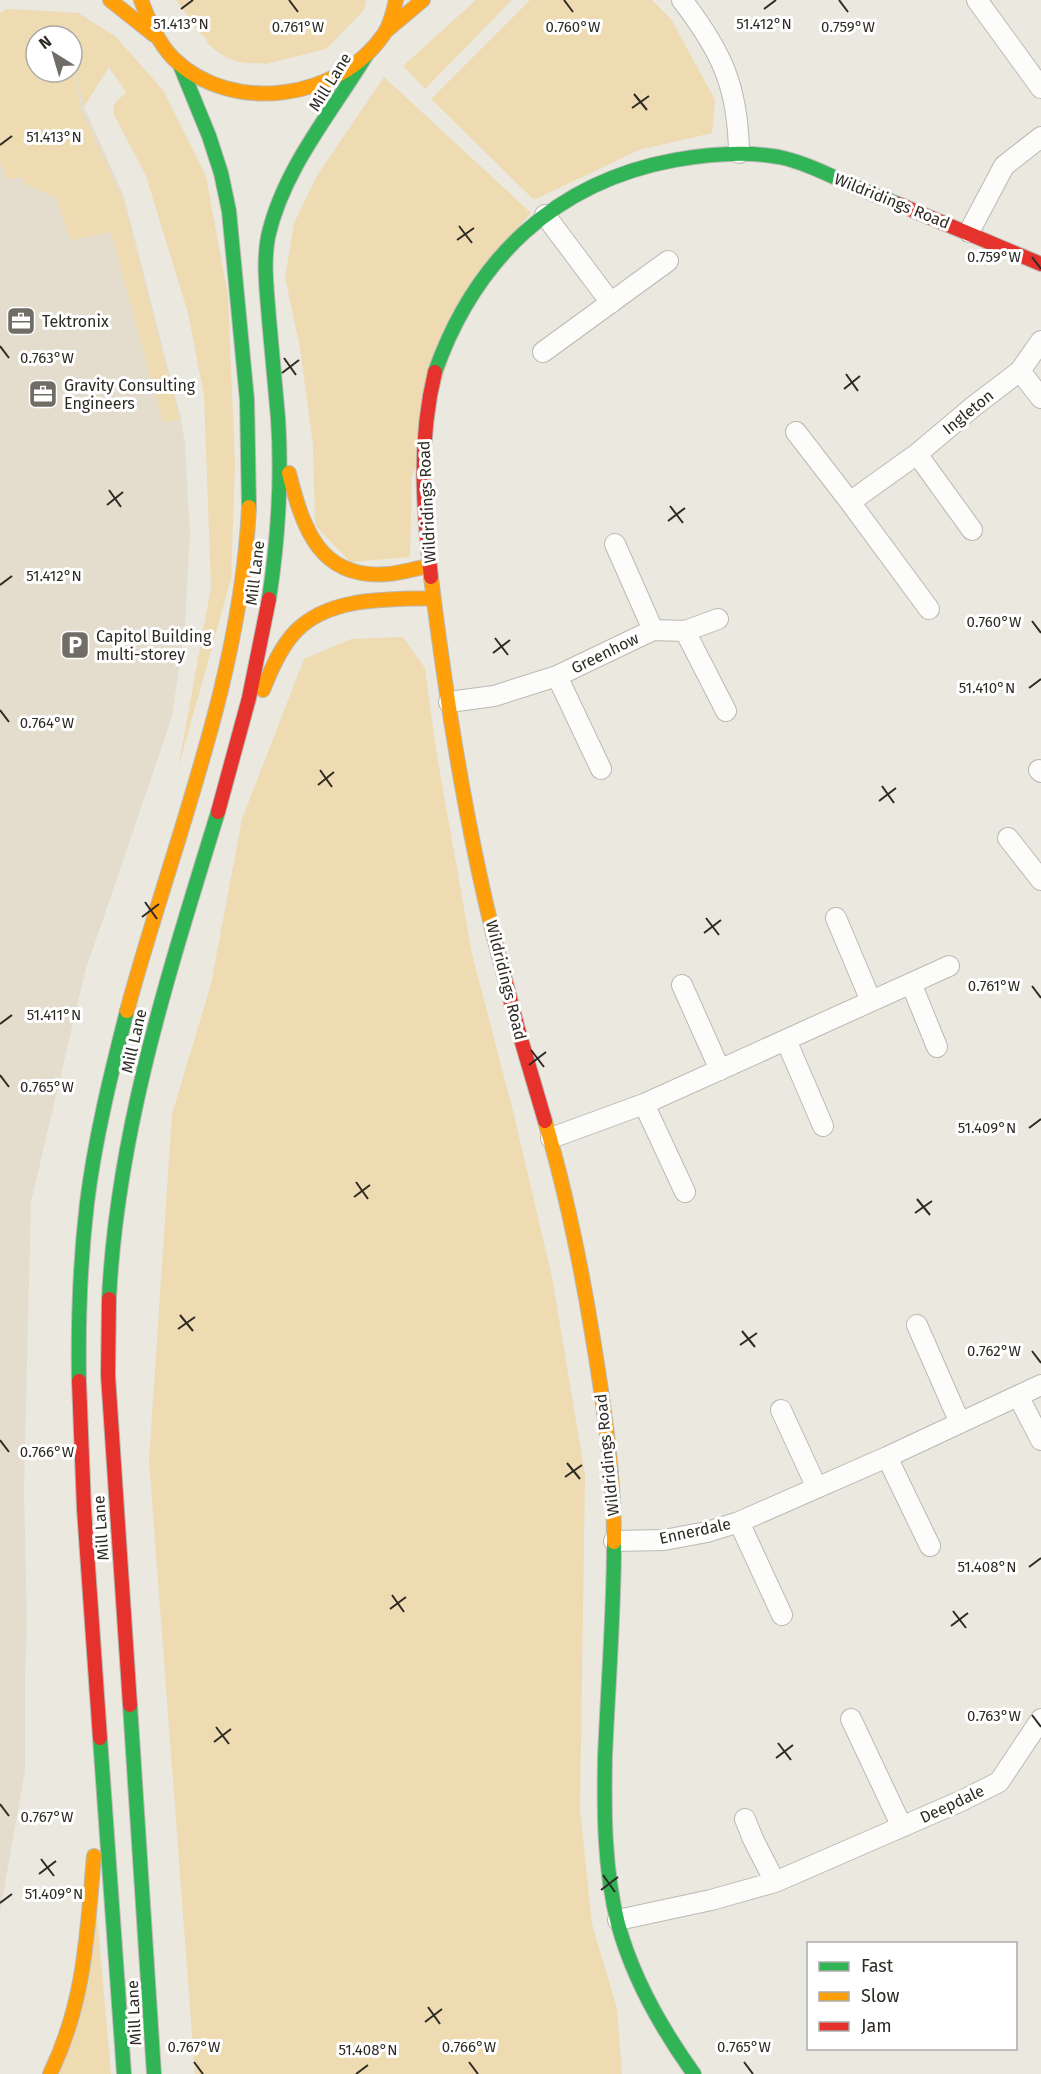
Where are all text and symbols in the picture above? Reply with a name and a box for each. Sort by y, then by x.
text: 51.413°N [153,15,209,33]
text: 51.412°N [736,15,792,33]
text: 0.761°W [272,18,325,36]
text: 0.760°W [546,18,601,36]
text: 0.759°W [821,18,876,36]
north arrow [24,24,84,84]
text: N [35,32,55,53]
street label: Mill Lane [305,49,355,115]
text: 51.413°N [26,128,82,146]
street label: Wildridings Road [831,169,953,233]
text: 0.759°W [967,248,1022,266]
office icon: Tektronix [5,305,37,337]
place label: Tektronix [42,312,109,331]
text: 0.763°W [20,349,75,367]
place label: Gravity Consulting Engineers [64,376,196,413]
office icon: Gravity Consulting Engineers [27,378,59,410]
street label: Ingleton [939,386,997,438]
street label: Wildridings Road [414,440,440,564]
street label: Mill Lane [242,539,268,607]
text: 51.412°N [26,567,82,585]
text: 0.760°W [967,613,1022,631]
place label: Capitol Building multi-storey [96,627,212,664]
street label: Greenhow [568,628,642,677]
parking icon: Capitol Building multi-storey [59,629,91,661]
text: 51.410°N [959,679,1015,697]
text: 0.764°W [20,714,75,732]
street label: Wildridings Road [482,918,530,1042]
text: 0.761°W [968,977,1021,995]
text: 51.411°N [27,1006,81,1024]
street label: Mill Lane [117,1007,151,1075]
text: 0.765°W [20,1078,75,1096]
text: 51.409°N [958,1119,1016,1137]
text: 0.762°W [967,1342,1021,1360]
street label: Wildridings Road [591,1393,623,1517]
text: 0.766°W [20,1443,75,1461]
street label: Mill Lane [89,1495,113,1561]
street label: Ennerdale [657,1514,733,1548]
text: 51.408°N [957,1558,1017,1576]
text: 0.763°W [967,1707,1022,1725]
street label: Deepdale [917,1781,987,1827]
text: 0.767°W [21,1808,74,1826]
text: 51.409°N [25,1885,83,1903]
legend [807,1942,1017,2050]
text: Fast [861,1955,894,1977]
street label: Mill Lane [123,1980,145,2046]
text: Slow [861,1985,900,2007]
text: Jam [861,2015,892,2037]
text: 0.767°W [168,2038,221,2056]
text: 0.766°W [442,2038,497,2056]
text: 0.765°W [717,2038,772,2056]
text: 51.408°N [338,2041,398,2059]

